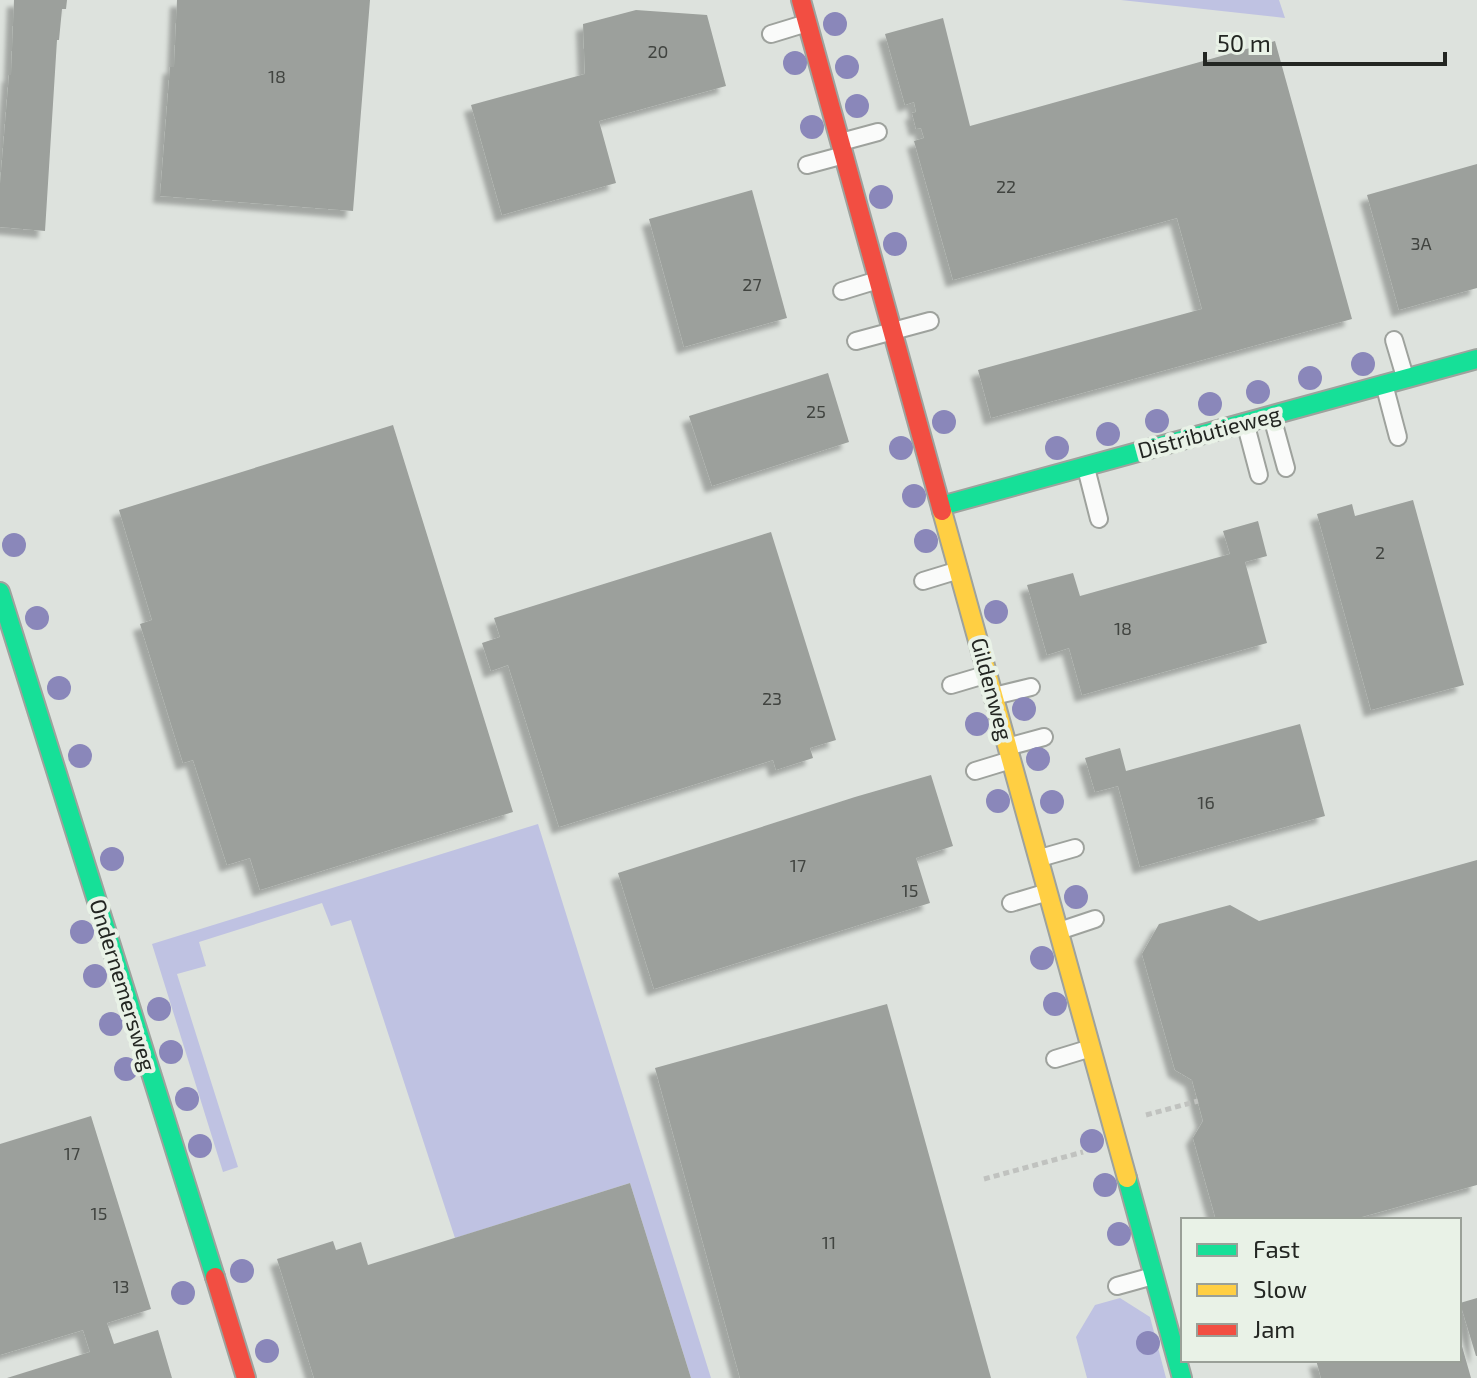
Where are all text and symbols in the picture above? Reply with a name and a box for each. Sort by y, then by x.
scale bar [1205,16,1445,66]
text: 50 m [1217,28,1271,57]
house number: 20 [648,40,668,62]
house number: 18 [268,65,286,87]
house number: 22 [996,175,1016,197]
house number: 3A [1410,232,1432,254]
house number: 27 [742,273,762,295]
street label: Distributieweg [1134,399,1283,463]
house number: 25 [806,400,826,422]
house number: 2 [1375,541,1385,563]
house number: 18 [1114,617,1132,639]
street label: Gildenweg [967,635,1019,743]
house number: 23 [762,687,782,709]
house number: 16 [1197,791,1215,813]
house number: 17 [790,854,806,876]
house number: 15 [902,879,918,901]
street label: Ondernemersweg [85,896,162,1074]
house number: 17 [64,1142,80,1164]
house number: 15 [91,1202,107,1224]
legend [1181,1218,1461,1362]
house number: 11 [822,1231,836,1253]
text: Fast [1253,1234,1300,1263]
text: Slow [1253,1274,1307,1303]
house number: 13 [112,1275,130,1297]
text: Jam [1253,1314,1295,1343]

